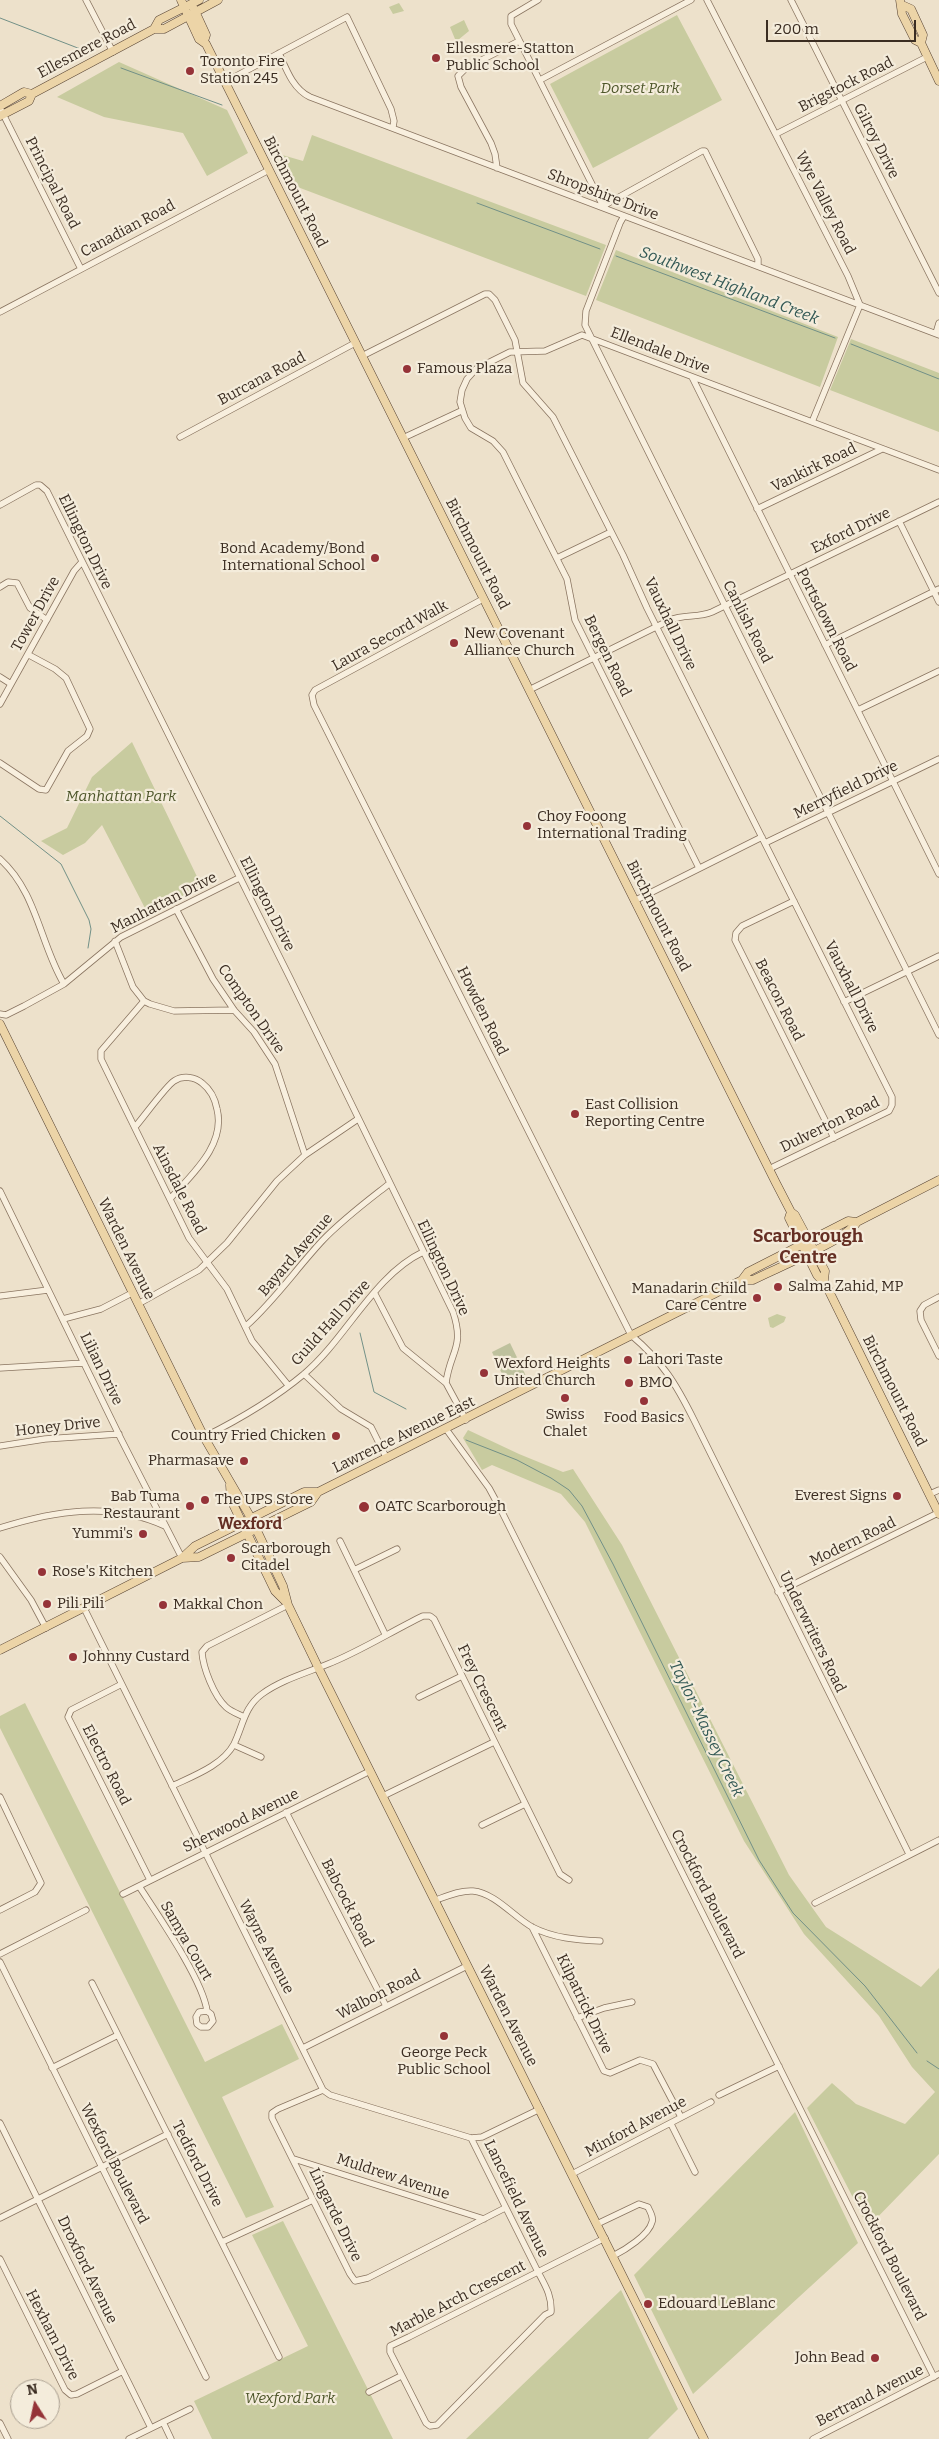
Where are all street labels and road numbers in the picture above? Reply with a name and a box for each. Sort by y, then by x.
street label: Ellesmere Road [35,16,139,82]
street label: Brigstock Road [796,53,896,117]
street label: Gilroy Drive [849,100,903,182]
street label: Birchmount Road [259,133,331,251]
street label: Principal Road [21,134,83,232]
street label: Wye Valley Road [791,148,859,258]
street label: Shropshire Drive [545,166,661,224]
street label: Canadian Road [78,197,178,261]
street label: Ellendale Drive [608,324,712,378]
street label: Burcana Road [215,348,309,410]
street label: Vankirk Road [768,440,860,496]
street label: Ellington Drive [54,492,116,592]
street label: Birchmount Road [441,495,513,613]
street label: Exford Drive [808,504,894,558]
street label: Portsdown Road [792,565,860,675]
street label: Tower Drive [8,573,64,655]
street label: Vauxhall Drive [640,575,700,673]
street label: Canlish Road [718,578,776,666]
street label: Laura Secord Walk [329,597,451,675]
street label: Bergen Road [580,612,634,700]
street label: Merryfield Drive [791,757,901,823]
street label: Ellington Drive [235,854,299,954]
street label: Birchmount Road [622,857,694,975]
street label: Manhattan Drive [108,868,220,938]
street label: Vauxhall Drive [820,938,882,1036]
street label: Beacon Road [751,956,807,1044]
street label: Compton Drive [214,961,288,1057]
street label: Howden Road [453,964,511,1058]
street label: Dulverton Road [778,1093,882,1157]
street label: Ainsdale Road [148,1141,210,1237]
street label: Warden Avenue [94,1195,158,1303]
street label: Bayard Avenue [255,1210,337,1300]
street label: Ellington Drive [413,1217,473,1319]
street label: Guild Hall Drive [288,1276,374,1370]
street label: Lilian Drive [76,1330,126,1408]
street label: Birchmount Road [858,1332,930,1450]
street label: Lawrence Avenue East [330,1393,478,1477]
street label: Honey Drive [14,1414,102,1440]
street label: Modern Road [807,1514,899,1570]
street label: Underwriters Road [775,1568,849,1696]
street label: Frey Crescent [453,1641,511,1735]
street label: Electro Road [78,1722,134,1808]
street label: Sherwood Avenue [180,1785,302,1857]
street label: Crockford Boulevard [667,1827,747,1961]
street label: Babcock Road [317,1856,377,1950]
street label: Wayne Avenue [235,1897,297,1997]
street label: Samya Court [156,1898,216,1984]
street label: Kilpatrick Drive [552,1951,616,2057]
street label: Warden Avenue [475,1963,541,2069]
street label: Walbon Road [334,1966,424,2024]
street label: Minford Avenue [582,2093,690,2161]
street label: Wexford Boulevard [76,2101,152,2227]
street label: Tedford Drive [168,2118,226,2210]
street label: Lancefield Avenue [480,2137,552,2261]
street label: Muldrew Avenue [334,2150,452,2204]
street label: Lingarde Drive [305,2165,365,2265]
street label: Crockford Boulevard [849,2189,929,2323]
street label: Droxford Avenue [53,2213,121,2327]
street label: Marble Arch Crescent [387,2257,529,2341]
street label: Hexham Drive [21,2287,83,2383]
street label: Bertrand Avenue [813,2361,927,2431]

